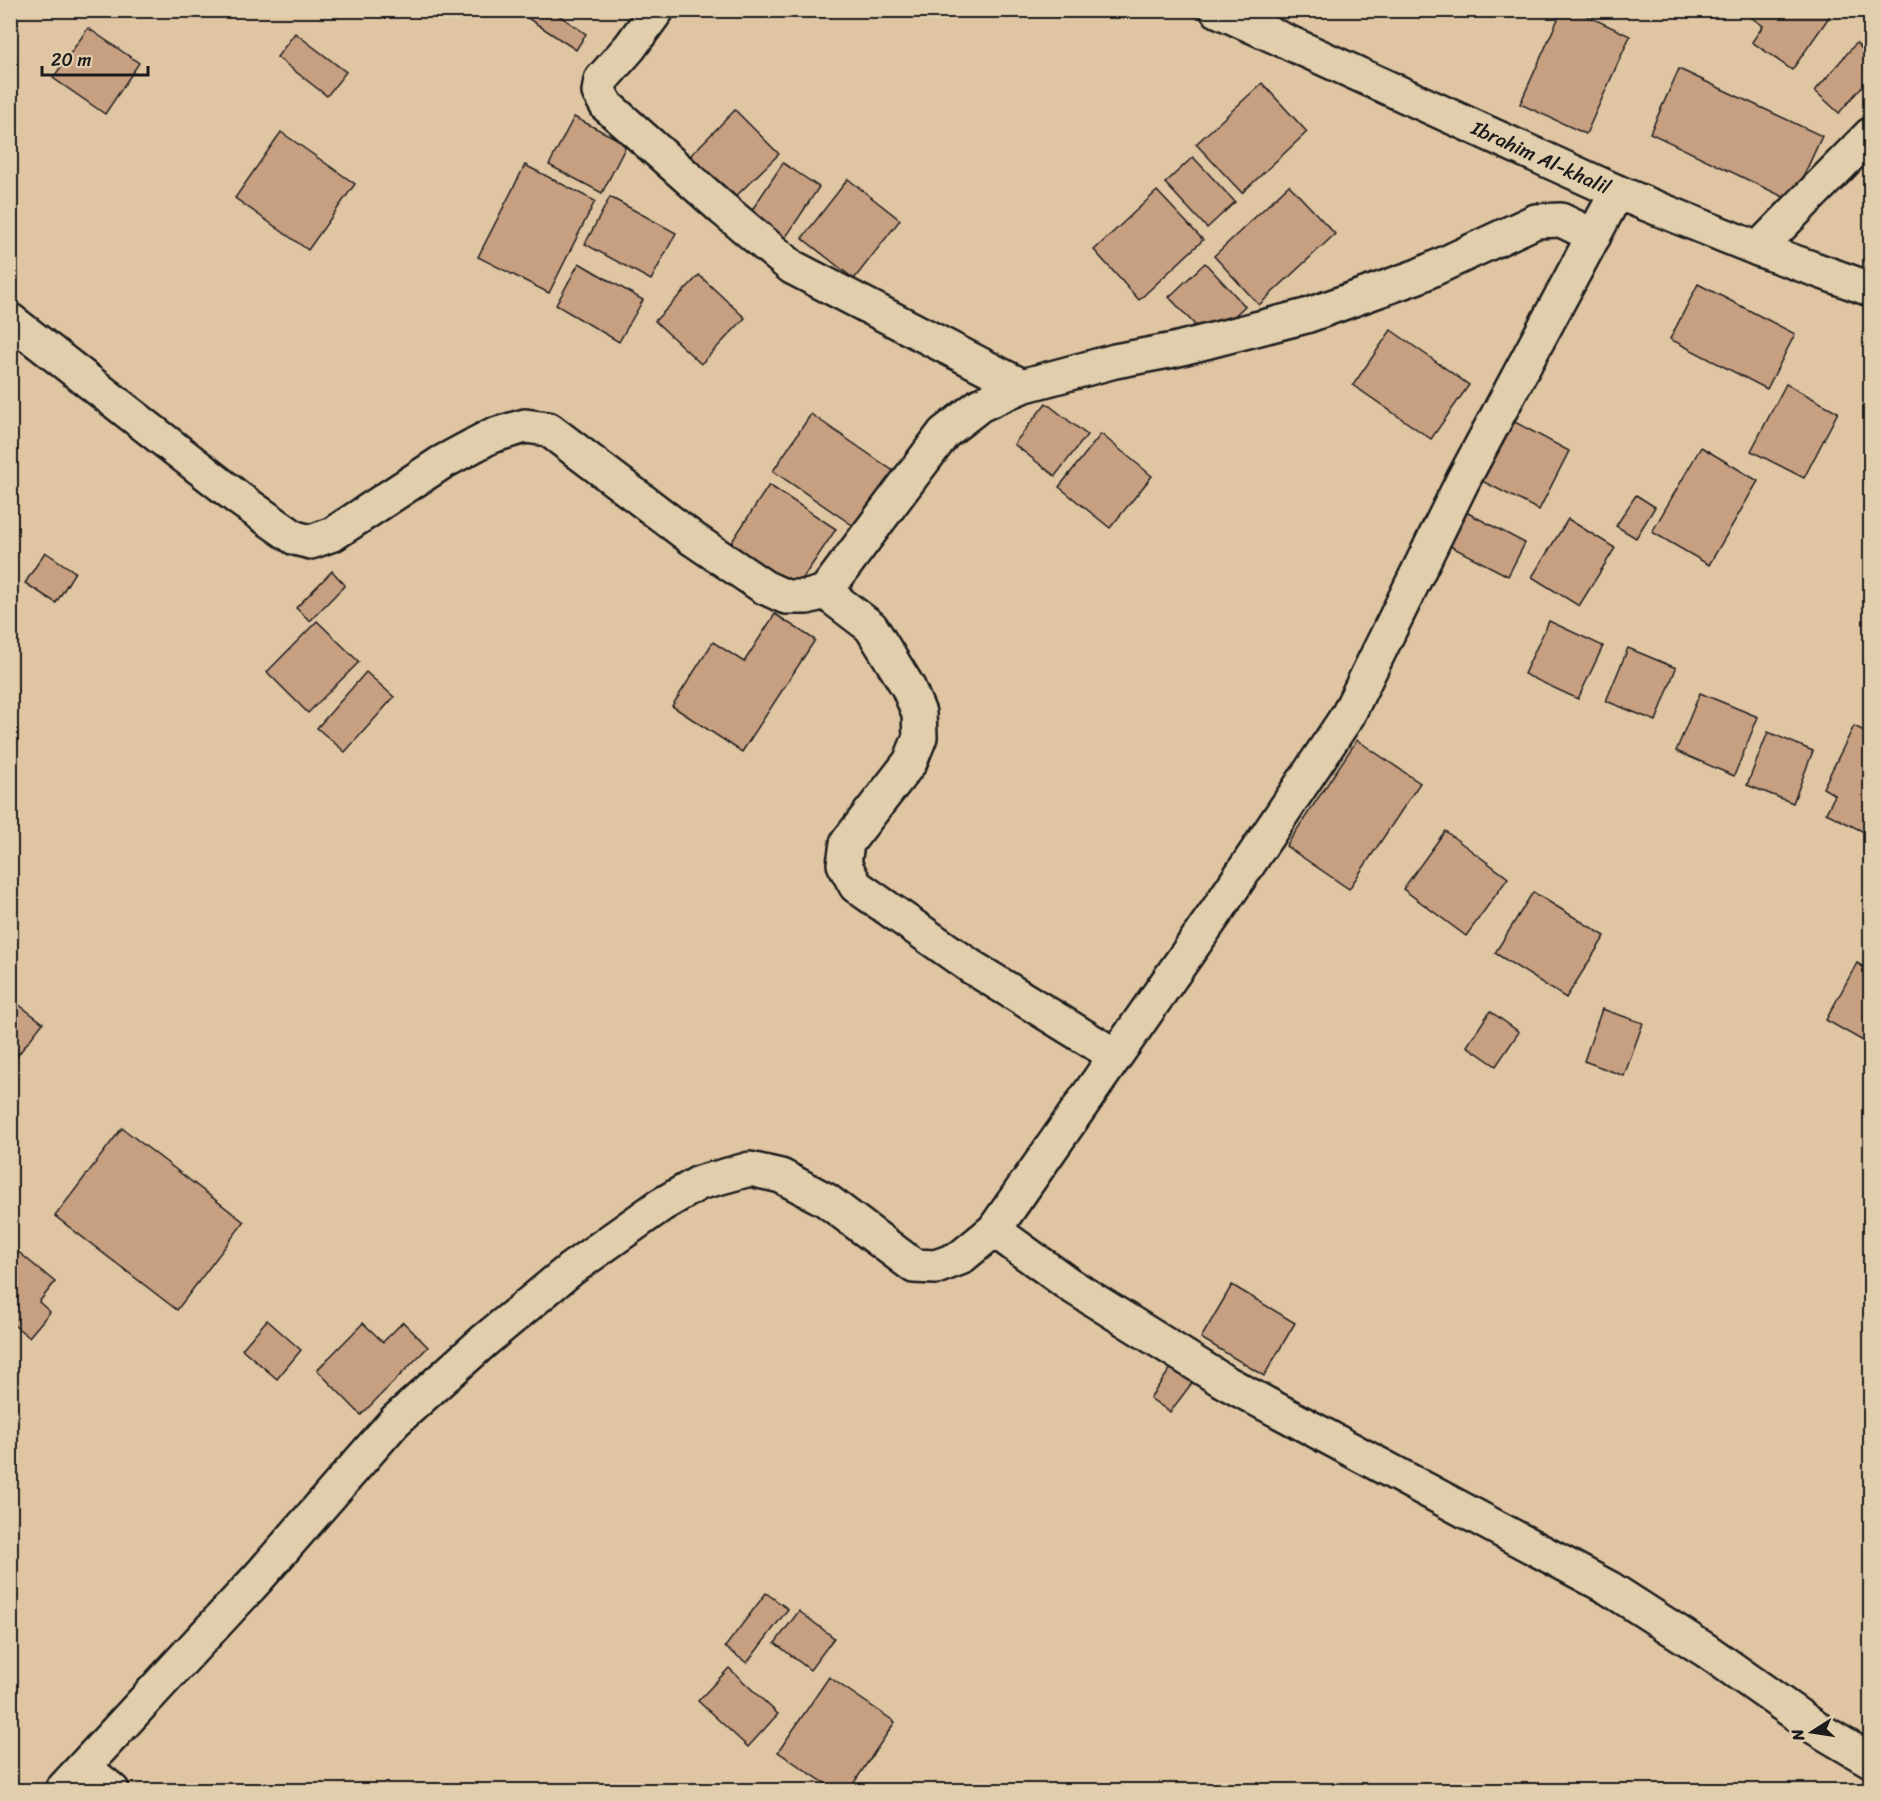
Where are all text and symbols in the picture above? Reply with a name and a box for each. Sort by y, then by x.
scale bar [42,39,148,77]
text: 20 m [51,44,91,76]
street label: Ibrahim Al-khalil [1464,110,1617,205]
north arrow [1782,1702,1842,1762]
text: N [1782,1726,1813,1744]

